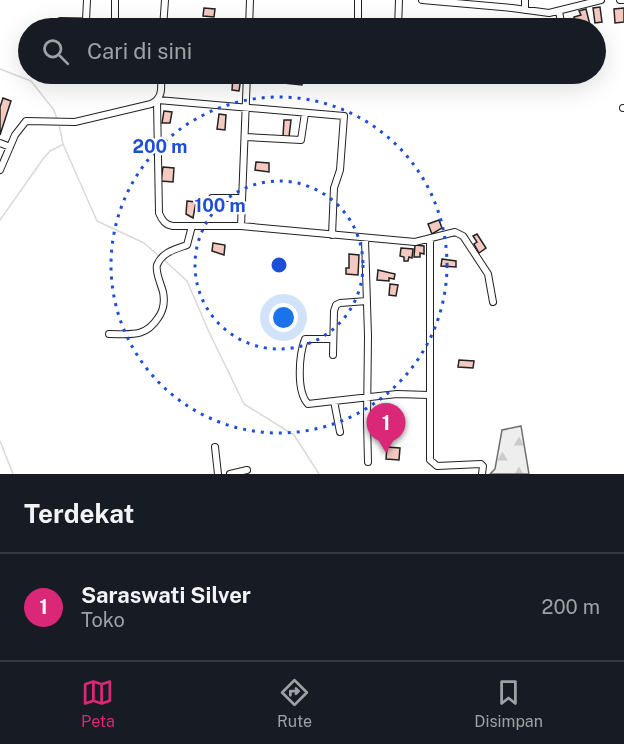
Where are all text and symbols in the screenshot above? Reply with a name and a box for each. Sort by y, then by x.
search box [18,18,606,84]
icon: search [39,35,72,68]
text: Cari di sini [87,38,192,64]
text: 200 m [133,136,187,157]
text: 100 m [194,195,246,216]
centre of rings [269,255,289,275]
your location [269,303,298,332]
pin: 1 [366,404,406,453]
text: Terdekat [24,498,134,529]
text: Saraswati Silver [81,582,251,608]
text: 1 [39,595,48,619]
text: 200 m [542,595,600,619]
text: Toko [81,608,125,632]
tab: Peta [81,676,115,731]
tab: Rute [277,676,312,731]
tab: Disimpan [474,676,543,731]

